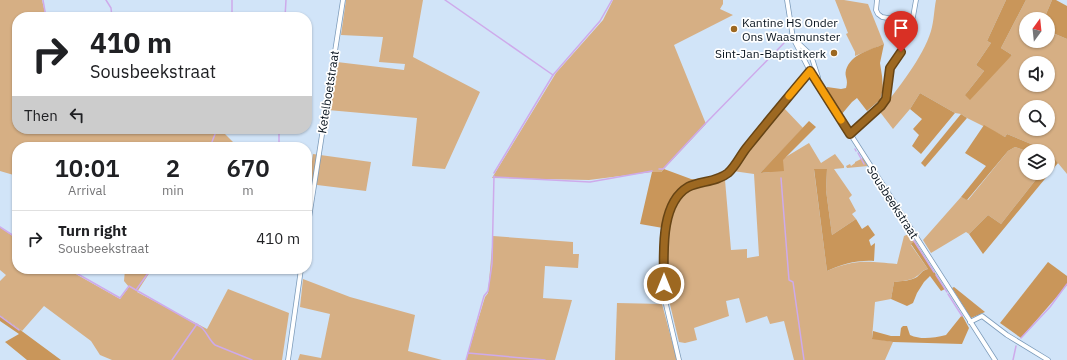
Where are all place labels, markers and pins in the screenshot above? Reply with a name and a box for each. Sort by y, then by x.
pin [884,11,918,52]
place label: Kantine HS Onder Ons Waasmunster [742,15,841,44]
marker: Kantine HS Onder Ons Waasmunster [729,24,739,34]
place label: Sint-Jan-Baptistkerk [715,46,827,61]
marker: Sint-Jan-Baptistkerk [829,48,839,58]

